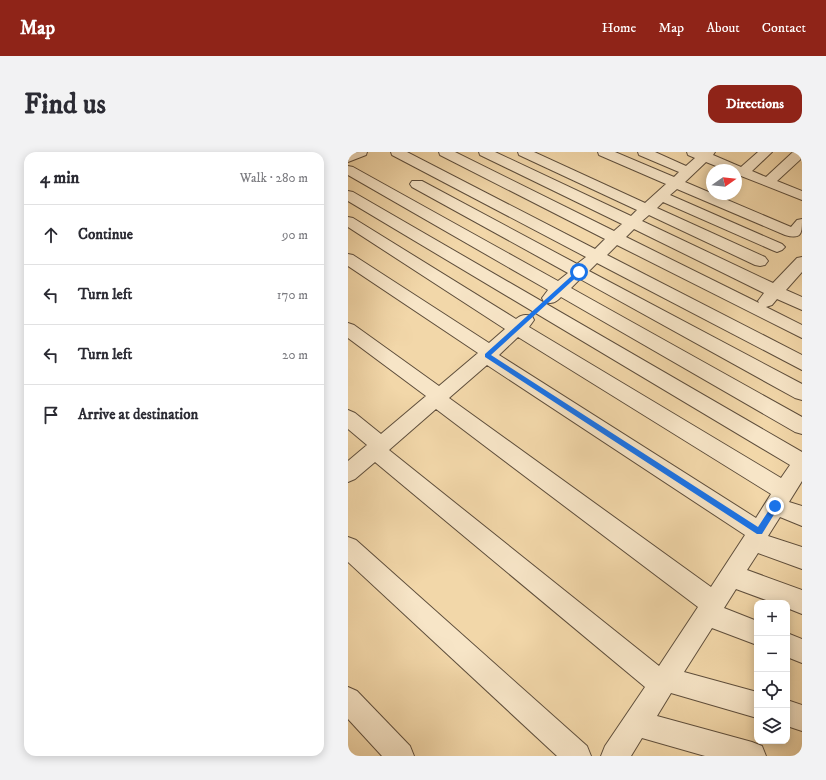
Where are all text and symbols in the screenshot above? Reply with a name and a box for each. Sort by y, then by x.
text: Map [20,17,55,40]
text: Home [602,19,636,37]
text: Map [658,19,684,37]
text: About [706,19,740,37]
text: Contact [762,19,806,37]
button: Directions [708,85,802,123]
text: Find us [24,87,106,122]
north arrow [706,164,742,200]
text: 4 min [40,167,79,189]
text: Walk · 280 m [240,170,308,186]
icon: ahead [40,224,62,246]
text: Continue [78,225,133,244]
text: 90 m [282,227,308,243]
route start [570,263,588,281]
icon: left [40,284,62,306]
text: Turn left [78,285,132,304]
text: 170 m [277,287,308,303]
icon: left [40,344,62,366]
text: Turn left [78,345,132,364]
text: 20 m [282,347,308,363]
icon: arrive [40,404,62,426]
text: Arrive at destination [78,405,198,424]
route end [766,497,784,515]
map controls [754,600,790,744]
button: + [754,600,790,636]
button: − [754,636,790,672]
button: locate [754,672,790,708]
button: layers [754,708,790,744]

